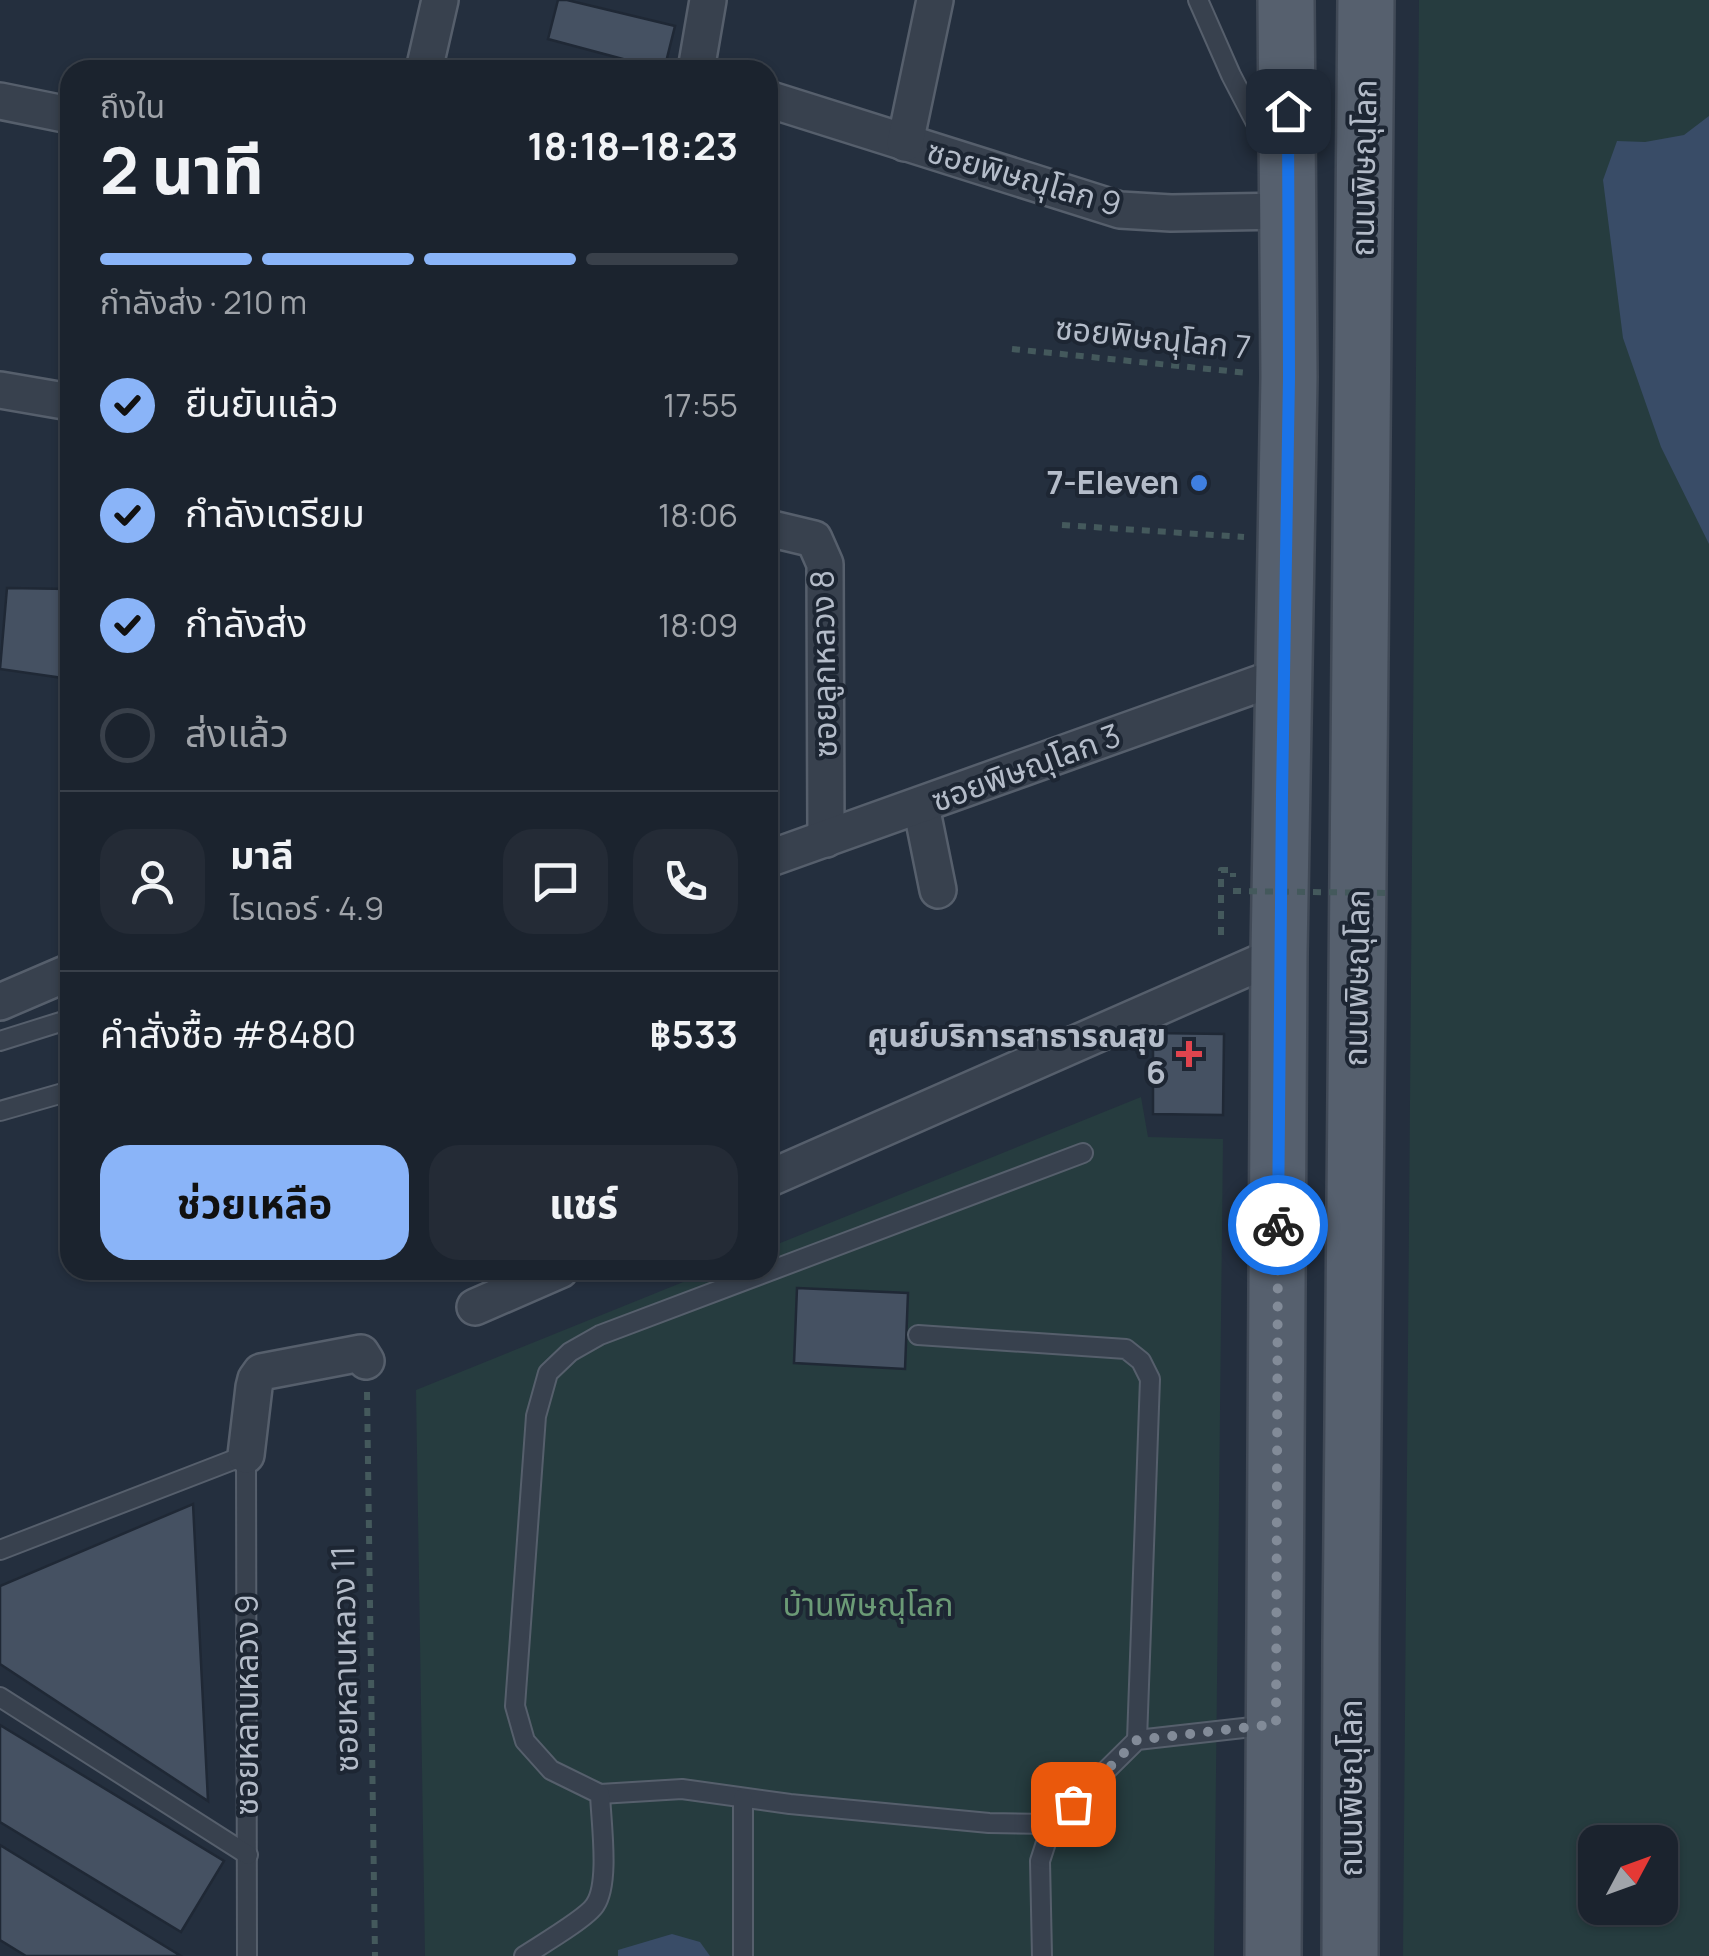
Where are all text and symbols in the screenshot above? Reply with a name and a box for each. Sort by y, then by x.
pin [1246,69,1331,154]
street label: ถนนพิษณุโลก [1339,79,1387,257]
text: ถึงใน [100,84,165,128]
icon: home [1261,84,1316,139]
text: 18:18–18:23 [527,119,738,171]
text: 2 นาที [100,125,264,214]
street label: ซอยพิษณุโลก 9 [922,128,1127,226]
text: กำลังส่ง · 210 m [100,280,307,324]
street label: ซอยพิษณุโลก 7 [1053,305,1253,369]
text: ยืนยันแล้ว [185,376,338,428]
icon: check [100,378,155,433]
text: 17:55 [663,383,738,427]
place label: 7-Eleven [1046,460,1179,504]
marker: 7-Eleven [1188,472,1210,494]
text: กำลังเตรียม [185,486,365,538]
icon: check [100,488,155,543]
text: 18:06 [658,493,738,537]
street label: ซอยลูกหลวง 8 [799,570,847,758]
text: กำลังส่ง [185,596,307,648]
icon: check [100,598,155,653]
text: 18:09 [658,603,738,647]
text: ส่งแล้ว [185,706,289,758]
street label: ซอยพิษณุโลก 3 [925,713,1126,822]
text: มาลี [230,828,294,880]
button: person [100,829,205,934]
button: chat [503,829,608,934]
button: phone [633,829,738,934]
text: ไรเดอร์ · 4.9 [230,886,384,930]
street label: ถนนพิษณุโลก [1332,889,1380,1067]
text: คำสั่งซื้อ #8480 [100,1007,356,1059]
text: ฿533 [649,1007,738,1059]
place label: ศูนย์บริการสาธารณสุข 6 [867,1013,1166,1094]
marker: ศูนย์บริการสาธารณสุข 6 [1176,1041,1202,1067]
button: ช่วยเหลือ [100,1145,409,1260]
button: แชร์ [429,1145,738,1260]
courier [1228,1175,1328,1275]
icon: bike [1251,1198,1306,1253]
street label: ซอยหลานหลวง 11 [320,1546,368,1772]
park label: บ้านพิษณุโลก [783,1582,953,1626]
street label: ซอยหลานหลวง 9 [224,1594,268,1816]
street label: ถนนพิษณุโลก [1328,1699,1372,1877]
pin [1031,1762,1116,1847]
icon: bag [1046,1777,1101,1832]
north arrow [1578,1825,1678,1925]
map controls [1578,1825,1678,1925]

